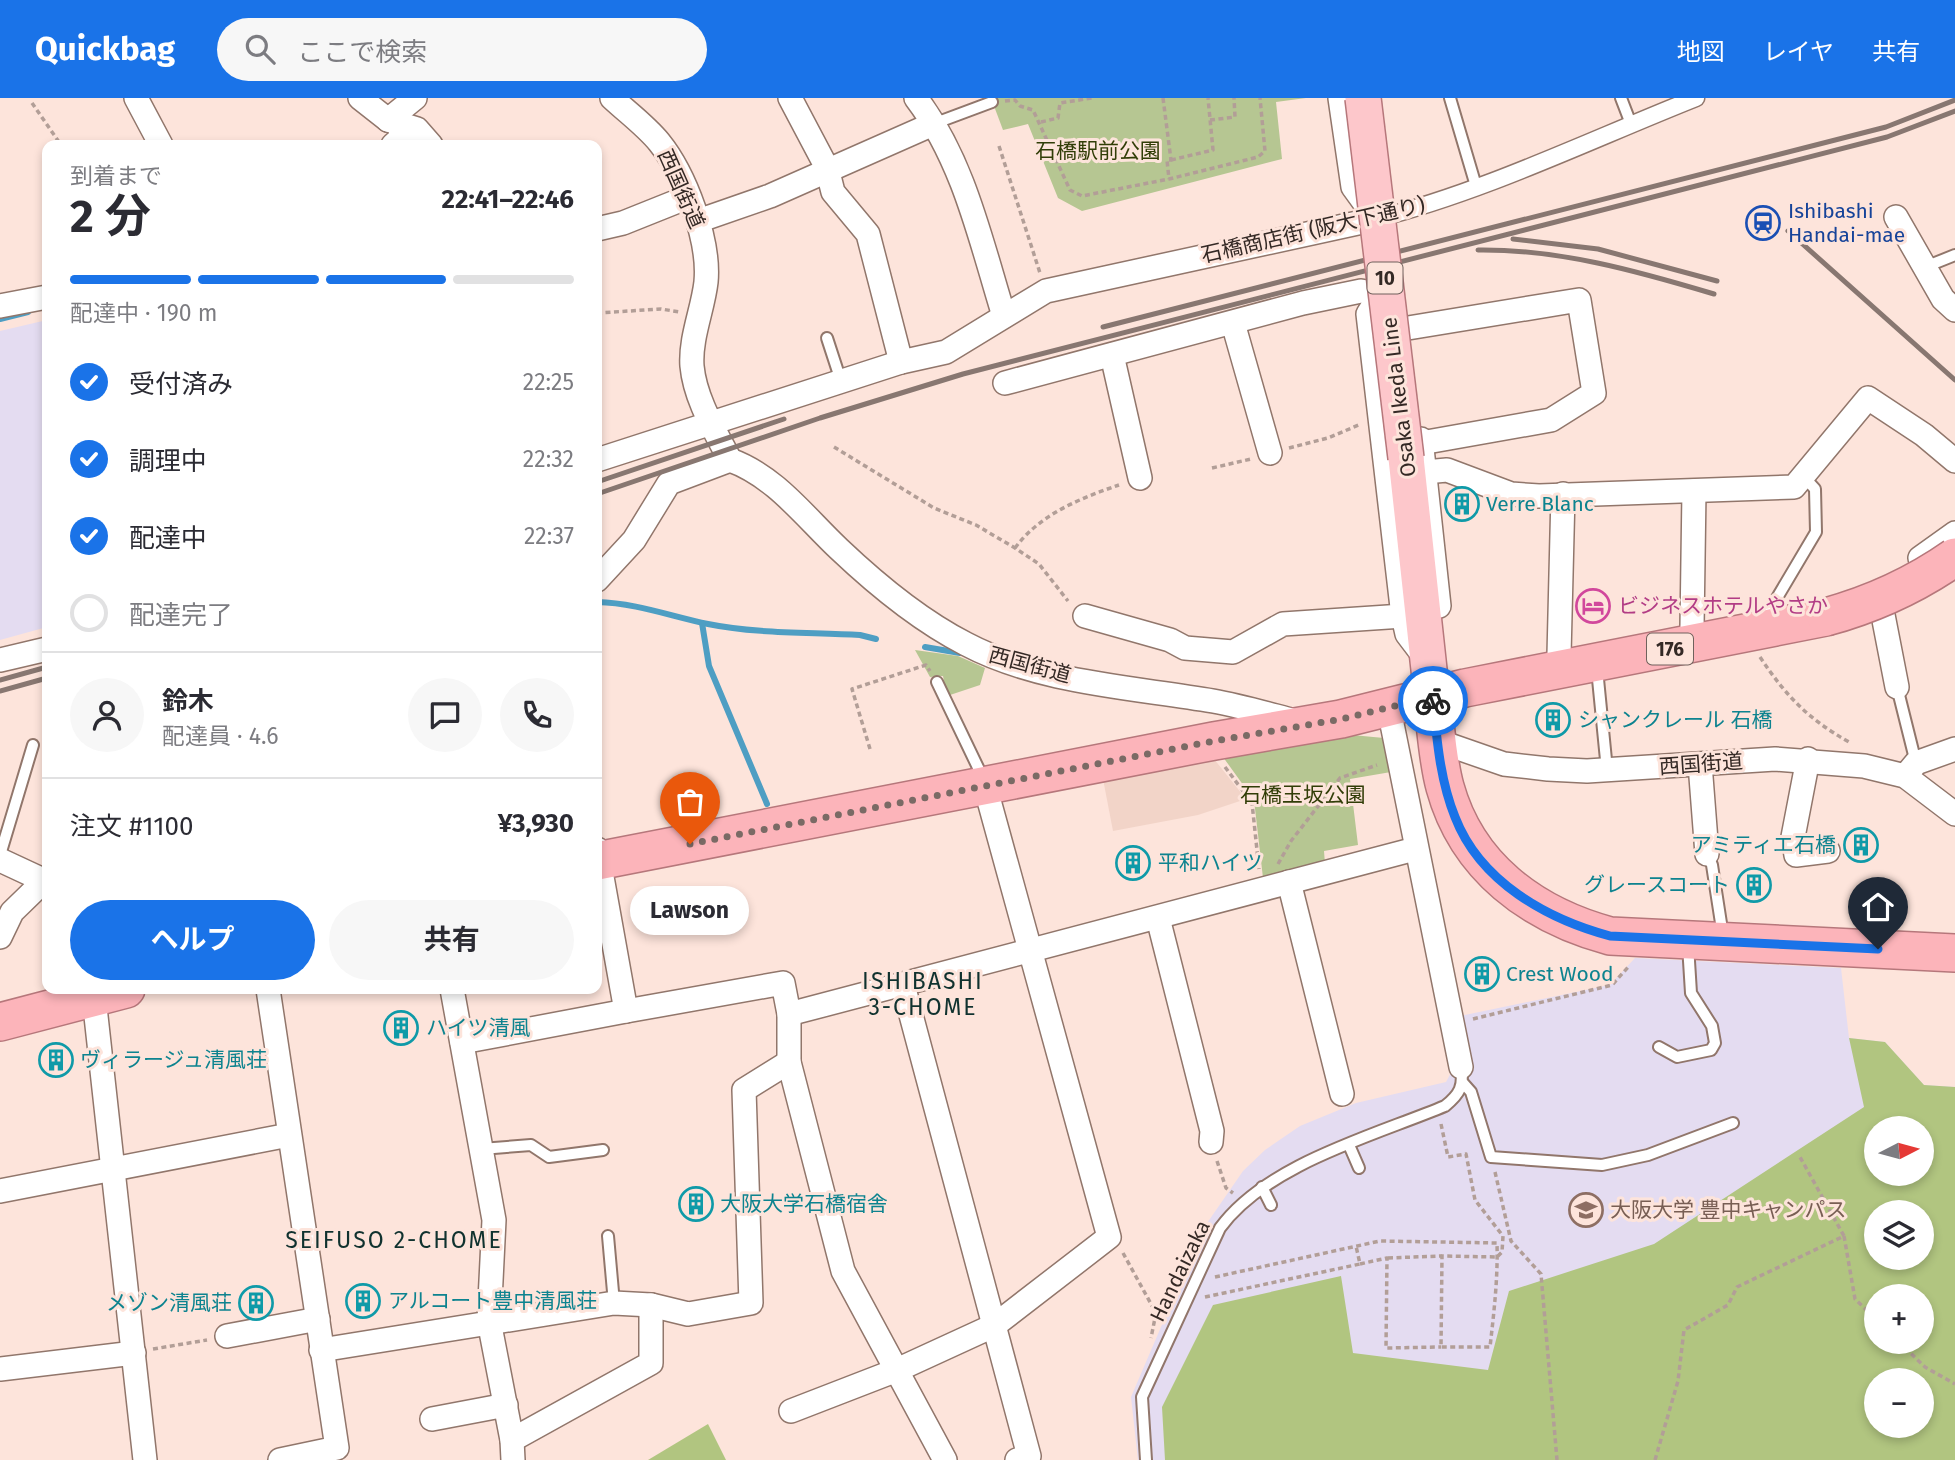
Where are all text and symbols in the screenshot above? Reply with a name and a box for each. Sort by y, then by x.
search box [217,18,707,81]
text: Quickbag [35,29,175,69]
icon: search [241,30,279,68]
text: ここで検索 [297,37,427,68]
text: 地図 [1677,38,1725,66]
text: レイヤ [1763,38,1834,66]
text: 共有 [1872,38,1920,66]
park label: 石橋駅前公園 [1035,138,1161,164]
street label: 西国街道 [652,145,710,233]
text: 到着まで [70,162,162,190]
text: 22:41–22:46 [442,184,574,215]
text: 2 分 [70,189,151,244]
street label: 石橋商店街 (阪大下通り) [1198,192,1428,268]
place label: Ishibashi Handai-mae [1788,198,1905,248]
station icon: Ishibashi Handai-mae [1744,204,1782,242]
road number: 10 [1368,262,1402,294]
text: 配達中 · 190 m [70,299,217,327]
street label: Osaka Ikeda Line [1376,316,1422,478]
icon: check [70,363,108,401]
text: 22:25 [523,368,574,396]
text: 受付済み [129,369,233,400]
icon: check [70,440,108,478]
text: 22:32 [523,445,574,473]
text: 調理中 [129,446,207,477]
building icon: Verre Blanc [1443,485,1481,523]
place label: Verre Blanc [1486,491,1594,517]
icon: check [70,517,108,555]
text: 22:37 [524,522,574,550]
text: 配達中 [129,523,207,554]
hotel icon: ビジネスホテルやさか [1574,587,1612,625]
place label: ビジネスホテルやさか [1618,593,1828,619]
text: 配達完了 [129,600,233,631]
road number: 176 [1647,634,1693,664]
street label: 西国街道 [986,642,1074,688]
courier [1398,666,1468,736]
button: person [70,678,144,752]
button: chat [408,678,482,752]
button: phone [500,678,574,752]
icon: bike [1414,682,1452,720]
text: 鈴木 [162,686,214,717]
building icon: シャンクレール 石橋 [1534,701,1572,739]
place label: シャンクレール 石橋 [1578,707,1773,733]
text: 配達員 · 4.6 [162,722,279,750]
street label: 西国街道 [1658,748,1744,780]
pin [660,772,720,844]
park label: 石橋玉坂公園 [1240,782,1366,808]
icon: bag [671,783,709,821]
text: ¥3,930 [498,808,574,839]
text: 注文 #1100 [70,811,194,842]
building icon: アミティエ石橋 [1842,826,1880,864]
place label: アミティエ石橋 [1691,832,1836,858]
building icon: 平和ハイツ [1114,844,1152,882]
place label: 平和ハイツ [1158,850,1263,876]
building icon: グレースコート [1735,866,1773,904]
place label: グレースコート [1584,872,1730,898]
pin [1848,877,1908,949]
callout: Lawson [630,886,750,935]
icon: home [1859,888,1897,926]
text: Lawson [650,896,729,924]
button: ヘルプ [70,900,315,980]
button: 共有 [329,900,574,980]
building icon: Crest Wood [1463,955,1501,993]
place label: Crest Wood [1506,961,1614,987]
district label: ISHIBASHI 3-CHOME [862,967,984,1021]
building icon: ハイツ清風 [382,1009,420,1047]
place label: ハイツ清風 [426,1015,531,1041]
building icon: ヴィラージュ清風荘 [37,1041,75,1079]
place label: ヴィラージュ清風荘 [80,1047,267,1073]
north arrow [1864,1116,1934,1186]
map controls [1864,1116,1934,1438]
building icon: 大阪大学石橋宿舎 [677,1185,715,1223]
place label: 大阪大学石橋宿舎 [720,1191,888,1217]
school or university icon: 大阪大学 豊中キャンパス [1567,1191,1605,1229]
place label: 大阪大学 豊中キャンパス [1610,1197,1847,1223]
button: layers [1864,1200,1934,1270]
street label: Handaizaka [1144,1216,1216,1326]
district label: SEIFUSO 2-CHOME [285,1226,503,1254]
building icon: アルコート豊中清風荘 [344,1282,382,1320]
building icon: メゾン清風荘 [237,1284,275,1322]
button: + [1864,1284,1934,1354]
place label: アルコート豊中清風荘 [388,1288,597,1314]
place label: メゾン清風荘 [106,1290,232,1316]
button: − [1864,1368,1934,1438]

